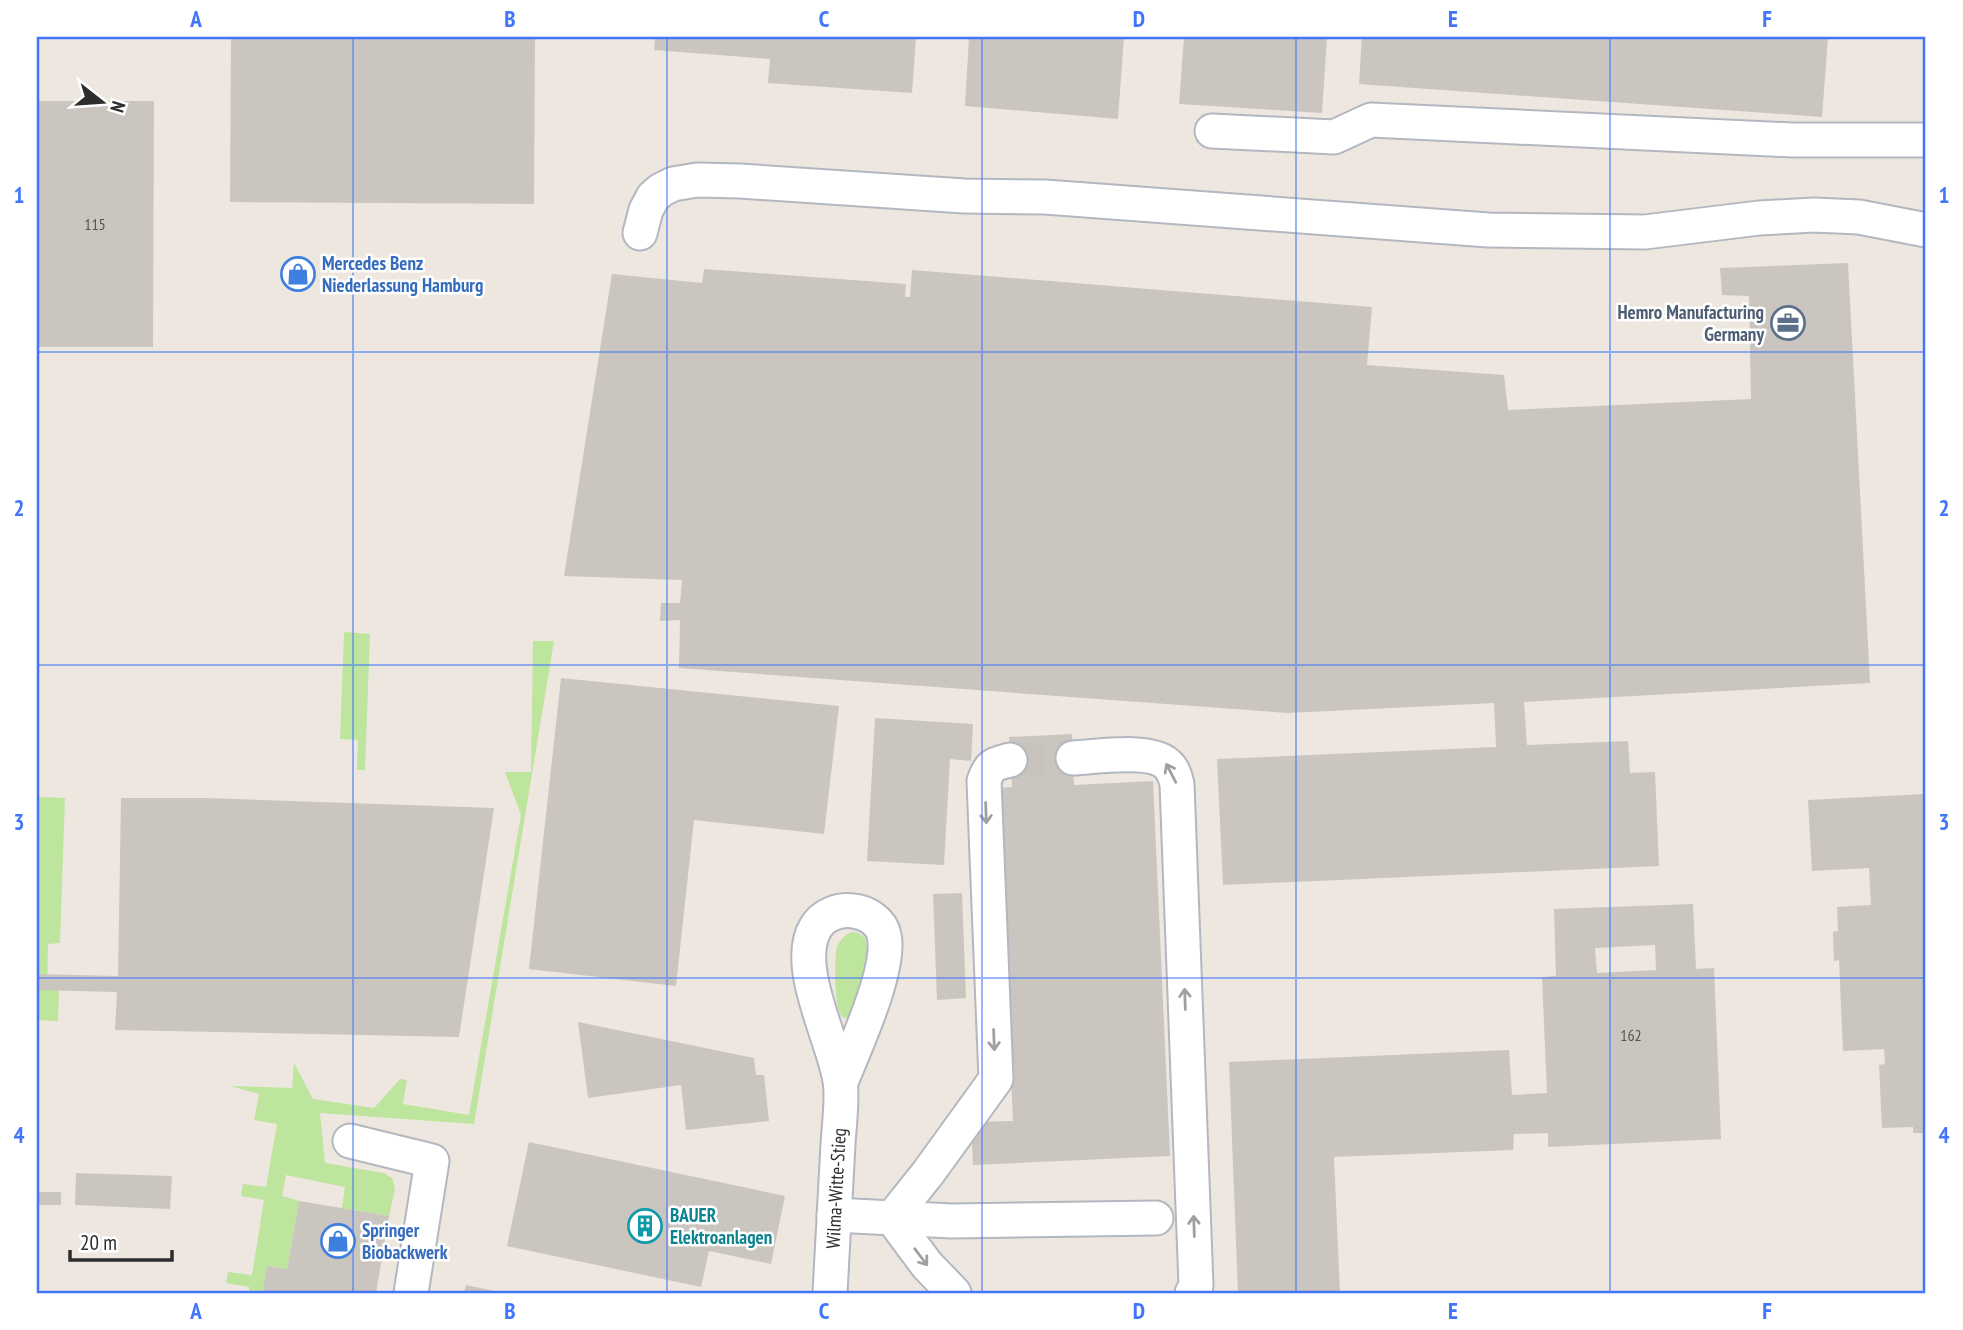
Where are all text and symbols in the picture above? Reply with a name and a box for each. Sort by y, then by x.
text: A [189,4,202,33]
text: B [504,4,516,33]
text: C [819,4,830,33]
text: D [1133,4,1145,33]
text: E [1448,4,1458,33]
text: F [1762,4,1772,33]
north arrow [66,66,136,136]
text: N [105,99,131,115]
text: 1 [14,180,25,209]
text: 1 [1939,180,1950,209]
house number: 115 [84,214,106,234]
place label: Mercedes Benz Niederlassung Hamburg [322,251,483,297]
shop icon: Mercedes Benz Niederlassung Hamburg [279,255,317,293]
place label: Hemro Manufacturing Germany [1617,300,1764,346]
office icon: Hemro Manufacturing Germany [1769,304,1807,342]
text: 2 [14,493,25,522]
text: 2 [1939,493,1950,522]
one-way arrow [1164,763,1178,784]
one-way arrow [979,801,992,824]
text: 3 [14,807,25,836]
text: 3 [1939,807,1950,836]
one-way arrow [1178,987,1192,1010]
house number: 162 [1620,1025,1642,1045]
one-way arrow [988,1028,1001,1051]
text: 4 [14,1120,25,1149]
text: 4 [1939,1120,1950,1149]
street label: Wilma-Witte-Stieg [821,1127,851,1249]
place label: BAUER Elektroanlagen [670,1203,772,1249]
building icon: BAUER Elektroanlagen [626,1207,664,1245]
one-way arrow [1187,1215,1200,1238]
scale bar [70,1218,172,1262]
place label: Springer Biobackwerk [362,1218,448,1264]
shop icon: Springer Biobackwerk [319,1222,357,1260]
text: 20 m [80,1229,117,1256]
one-way arrow [914,1247,928,1266]
text: A [189,1296,202,1325]
text: B [504,1296,516,1325]
text: C [819,1296,830,1325]
text: D [1133,1296,1145,1325]
text: E [1448,1296,1458,1325]
text: F [1762,1296,1772,1325]

